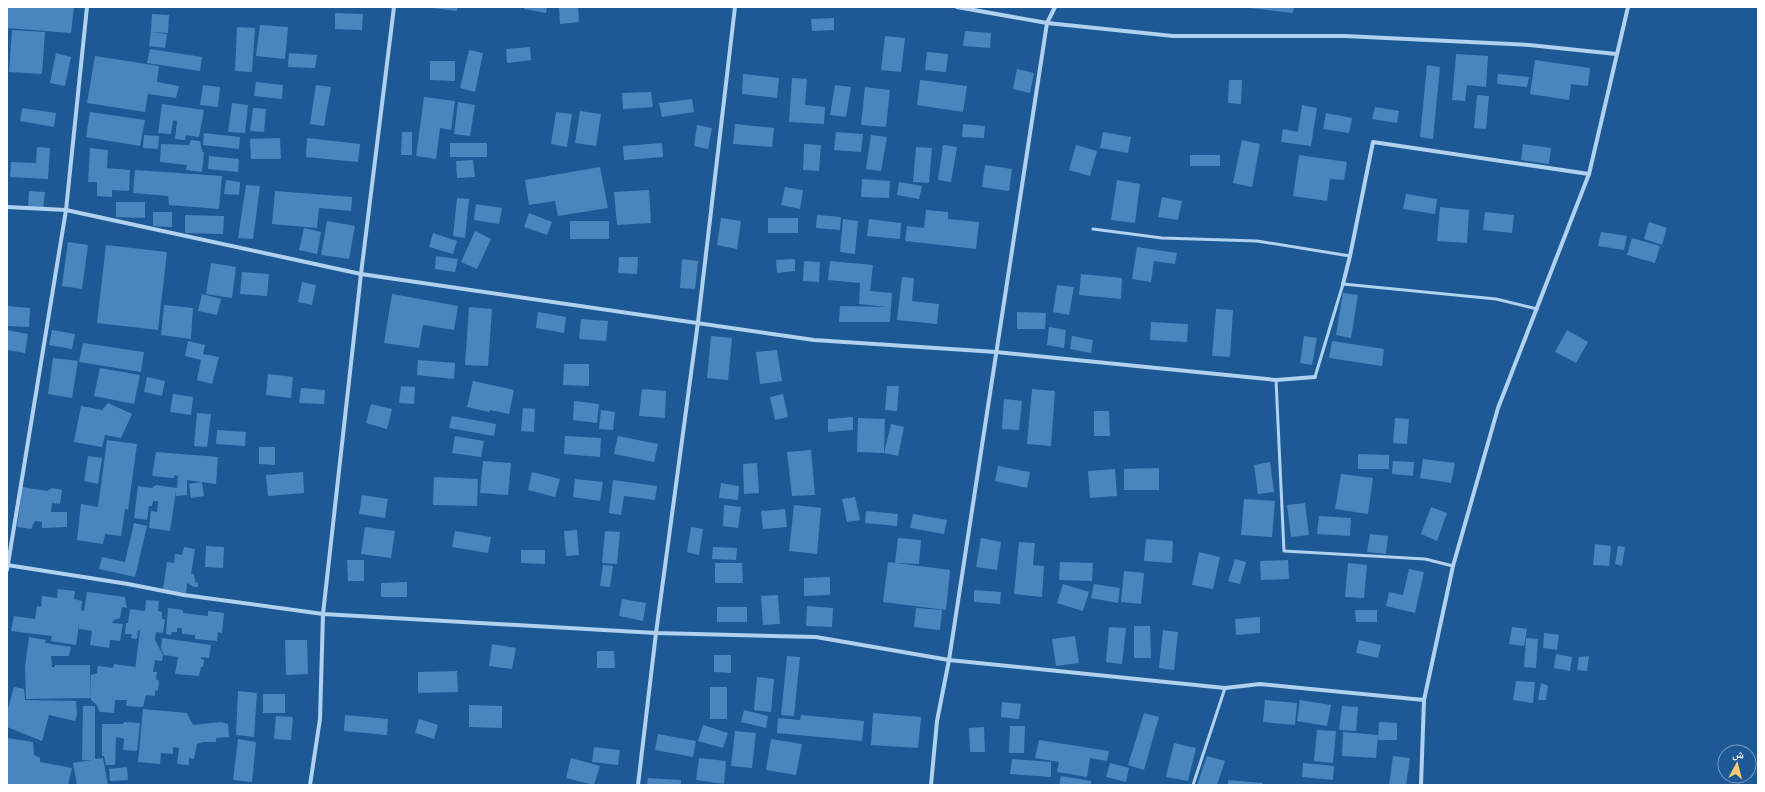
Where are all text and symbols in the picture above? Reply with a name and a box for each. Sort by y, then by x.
north arrow [1717,744,1757,784]
text: ش [1731,746,1745,763]

